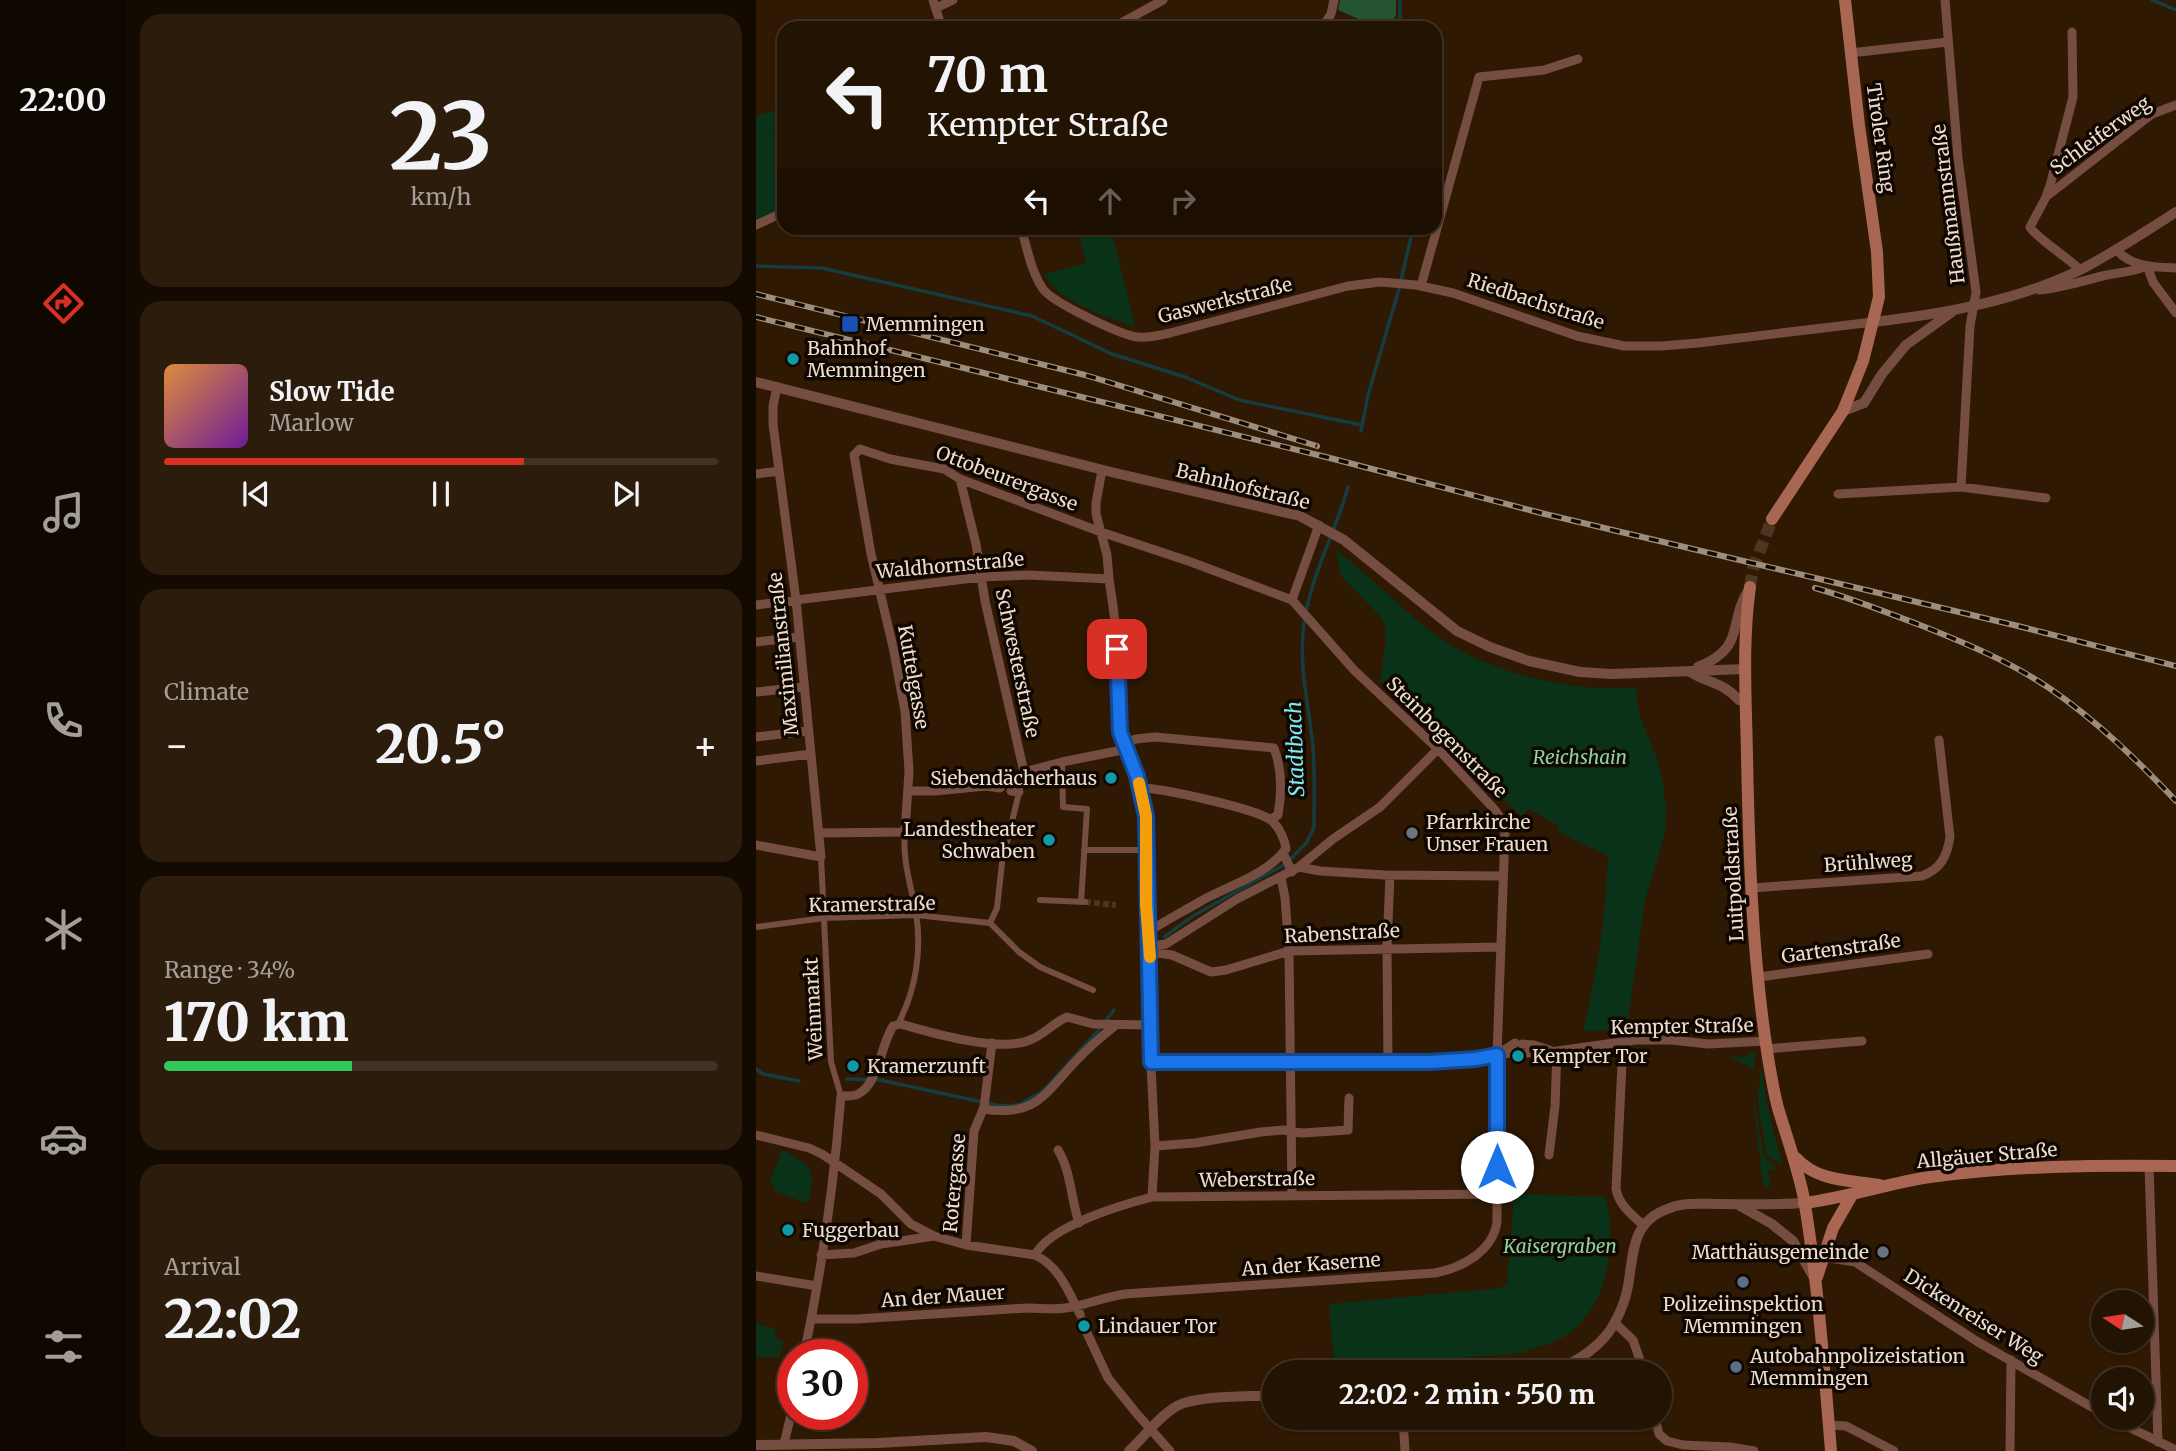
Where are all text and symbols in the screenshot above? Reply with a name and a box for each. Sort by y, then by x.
text: 70 m [927,44,1048,105]
icon: left [812,49,903,140]
text: 23 [389,79,493,194]
text: 22:00 [19,80,107,120]
street label: Tiroler Ring [1861,82,1901,195]
street label: Schleiferweg [2045,90,2155,180]
text: Kempter Straße [927,105,1168,145]
street label: Haußmannstraße [1926,123,1970,285]
text: km/h [411,182,471,211]
icon: left [1018,182,1056,220]
icon: ahead [1091,182,1129,220]
icon: right [1164,182,1202,220]
street label: Riedbachstraße [1464,268,1608,334]
street label: Gaswerkstraße [1156,272,1295,328]
icon: directions [39,279,88,328]
place label: Memmingen [866,312,985,336]
marker: Memmingen [840,314,860,334]
place label: Bahnhof Memmingen [807,336,926,382]
marker: Bahnhof Memmingen [785,351,801,367]
text: Slow Tide [269,375,395,408]
text: Marlow [269,408,354,437]
street label: Ottobeurergasse [933,440,1081,516]
street label: Bahnhofstraße [1174,458,1312,514]
icon: previous [237,475,275,513]
icon: pause [422,475,460,513]
icon: next [607,475,645,513]
icon: music [39,488,88,537]
street label: Waldhornstraße [874,547,1025,584]
street label: Maximilianstraße [762,571,804,737]
street label: Schwesterstraße [990,586,1046,740]
pin [1087,619,1147,679]
street label: Kuttelgasse [893,623,935,731]
icon: arrive [1098,630,1136,668]
street label: Steinbogenstraße [1381,671,1513,803]
text: Climate [164,677,249,706]
icon: phone [39,696,88,745]
water label: Stadtbach [1280,701,1310,797]
text: 20.5° [375,712,507,777]
text: − [164,722,189,769]
text: + [693,722,718,769]
park label: Reichshain [1533,745,1627,769]
place label: Siebendächerhaus [930,766,1097,790]
marker: Siebendächerhaus [1103,770,1119,786]
street label: Luitpoldstraße [1717,806,1749,942]
place label: Pfarrkirche Unser Frauen [1426,810,1549,856]
place label: Landestheater Schwaben [904,817,1035,863]
marker: Pfarrkirche Unser Frauen [1404,825,1420,841]
marker: Landestheater Schwaben [1041,832,1057,848]
street label: Brühlweg [1823,847,1914,877]
street label: Kramerstraße [808,891,936,917]
icon: climate [39,905,88,954]
street label: Rabenstraße [1284,918,1400,948]
street label: Gartenstraße [1780,928,1902,968]
text: Range · 34% [164,955,295,984]
street label: Weinmarkt [798,956,828,1062]
text: 170 km [164,990,349,1055]
street label: Kempter Straße [1610,1013,1754,1039]
place label: Kempter Tor [1532,1044,1648,1068]
marker: Kempter Tor [1510,1048,1526,1064]
place label: Kramerzunft [867,1054,987,1078]
marker: Kramerzunft [845,1058,861,1074]
icon: car [39,1114,88,1163]
position arrow [1460,1130,1534,1204]
street label: Rotergasse [938,1132,970,1234]
street label: Allgäuer Straße [1915,1137,2058,1173]
street label: Weberstraße [1198,1166,1315,1192]
place label: Fuggerbau [802,1218,900,1242]
marker: Fuggerbau [780,1222,796,1238]
park label: Kaisergraben [1502,1234,1617,1258]
place label: Matthäusgemeinde [1692,1240,1869,1264]
marker: Matthäusgemeinde [1875,1244,1891,1260]
street label: An der Kaserne [1240,1247,1381,1281]
text: Arrival [164,1252,241,1281]
street label: Dickenreiser Weg [1900,1263,2049,1369]
marker: Polizeiinspektion Memmingen [1735,1274,1751,1290]
street label: An der Mauer [879,1280,1006,1312]
text: 22:02 [164,1287,301,1352]
north arrow [2091,1290,2154,1353]
map controls [2091,1290,2154,1430]
place label: Polizeiinspektion Memmingen [1663,1292,1824,1338]
place label: Lindauer Tor [1098,1314,1217,1338]
marker: Lindauer Tor [1076,1318,1092,1334]
icon: filters [39,1322,88,1371]
speed limit sign: 30 [777,1339,868,1430]
place label: Autobahnpolizeistation Memmingen [1749,1344,1965,1390]
marker: Autobahnpolizeistation Memmingen [1728,1359,1744,1375]
button: sound [2091,1367,2154,1430]
text: 22:02 · 2 min · 550 m [1339,1378,1595,1411]

